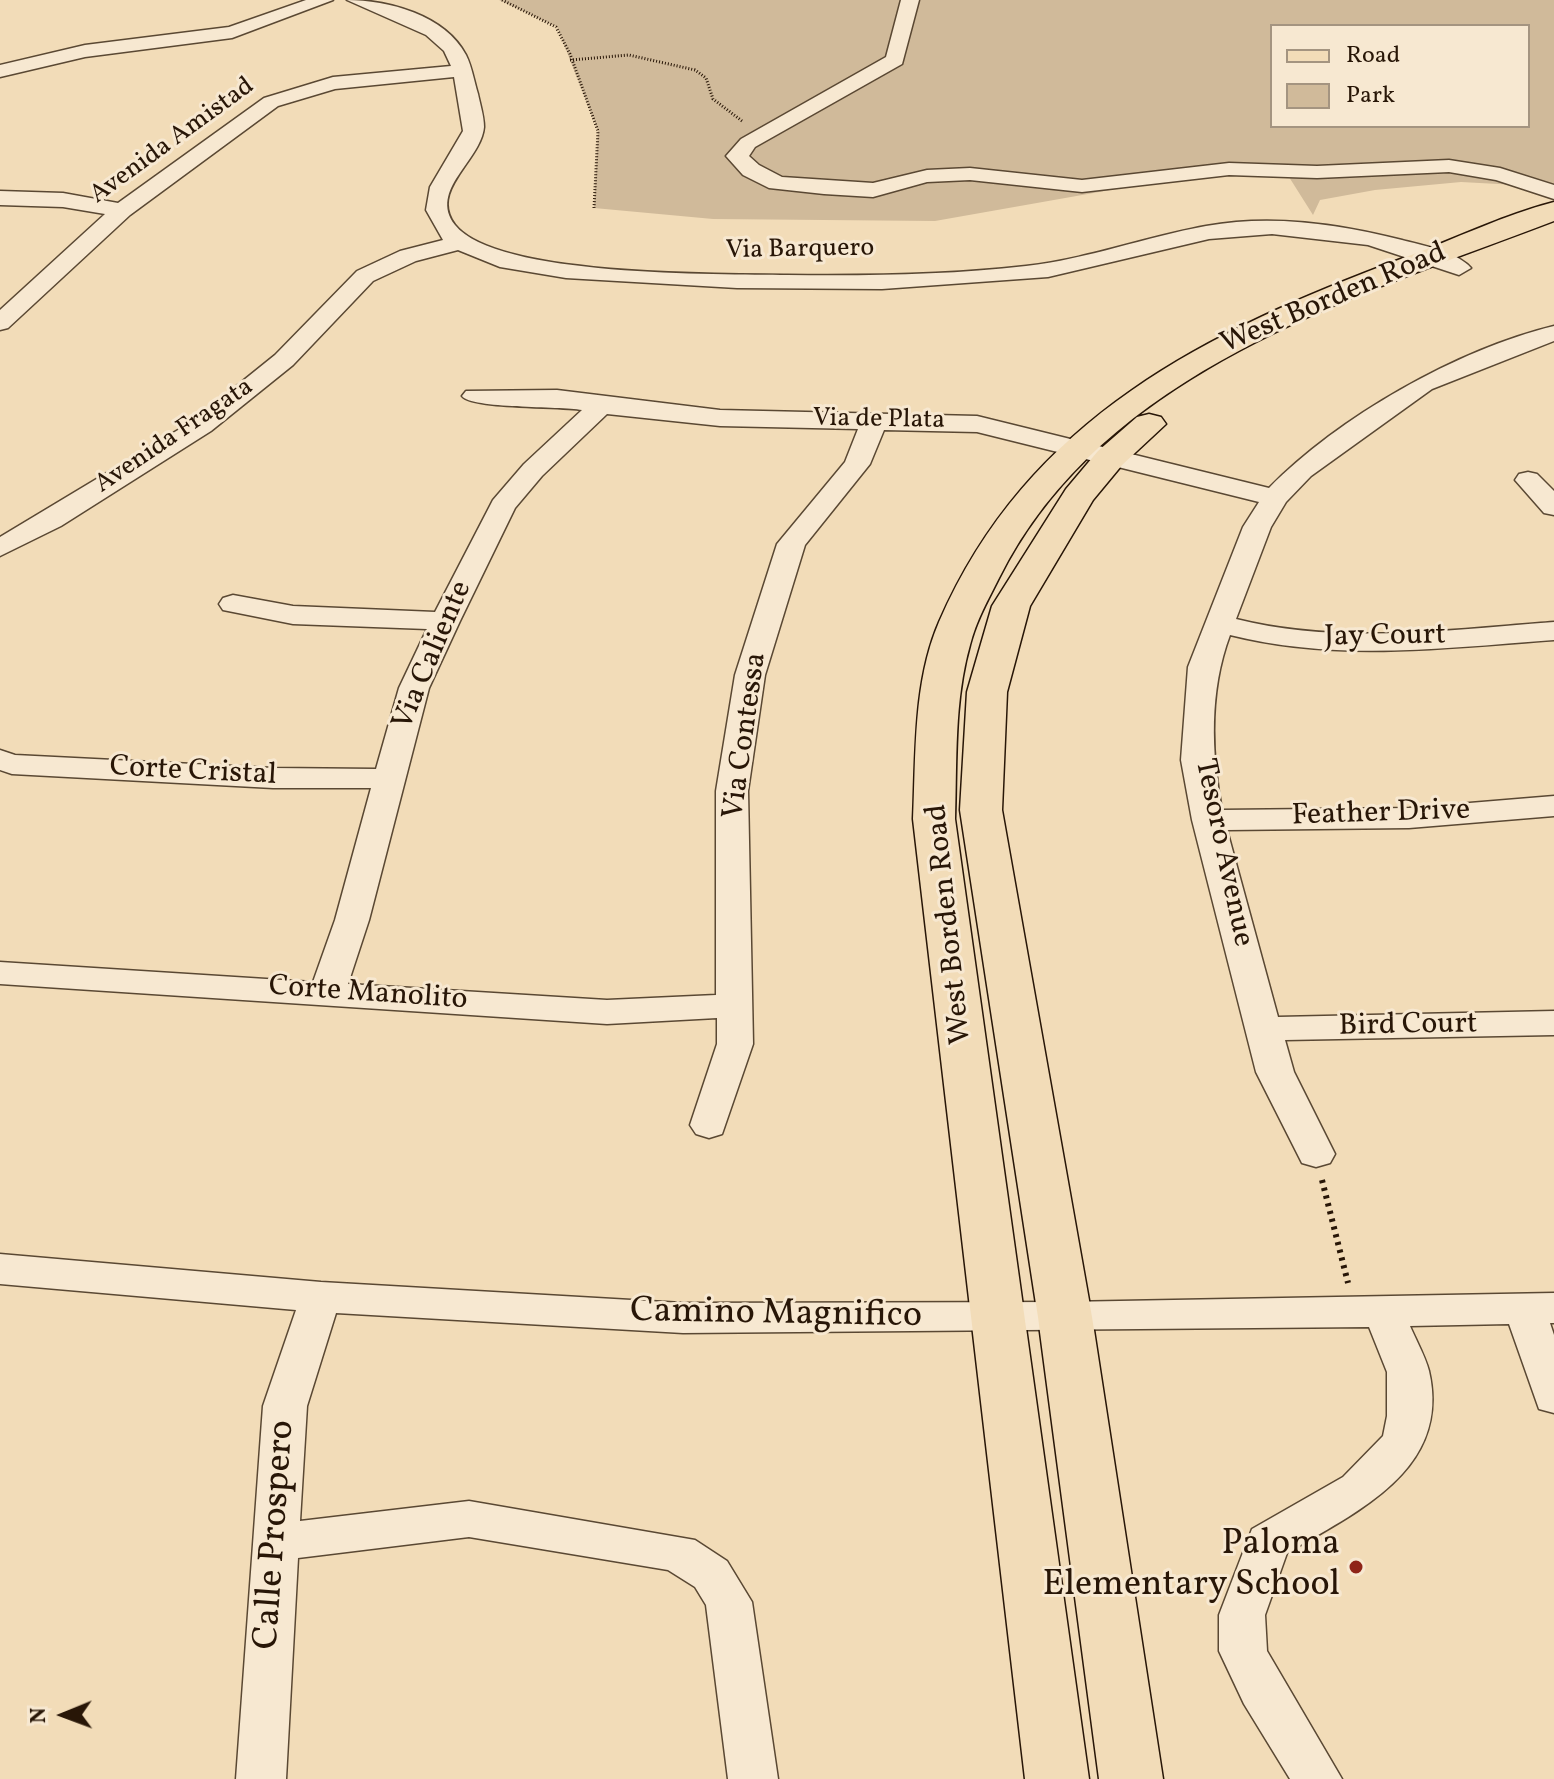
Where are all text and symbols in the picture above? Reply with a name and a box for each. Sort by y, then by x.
legend [1270,24,1530,128]
text: Road [1346,39,1400,73]
street label: Avenida Amistad [85,72,261,212]
text: Park [1346,79,1395,113]
street label: Via Barquero [726,234,874,268]
street label: West Borden Road [1216,236,1452,364]
street label: Avenida Fragata [90,373,260,501]
street label: Via de Plata [813,404,945,438]
street label: Via Caliente [387,576,481,736]
street label: Jay Court [1324,619,1446,657]
street label: Via Contessa [718,651,776,821]
street label: Corte Cristal [109,751,277,795]
street label: Tesoro Avenue [1185,756,1259,950]
street label: Feather Drive [1291,794,1471,836]
street label: West Borden Road [920,802,982,1046]
street label: Corte Manolito [267,970,469,1020]
street label: Bird Court [1338,1008,1478,1046]
street label: Camino Magnifico [630,1292,922,1340]
street label: Calle Prospero [247,1419,307,1651]
place label: Paloma Elementary School [1043,1524,1340,1609]
marker: Paloma Elementary School [1347,1558,1365,1576]
north arrow [24,1675,104,1755]
text: N [24,1707,55,1724]

